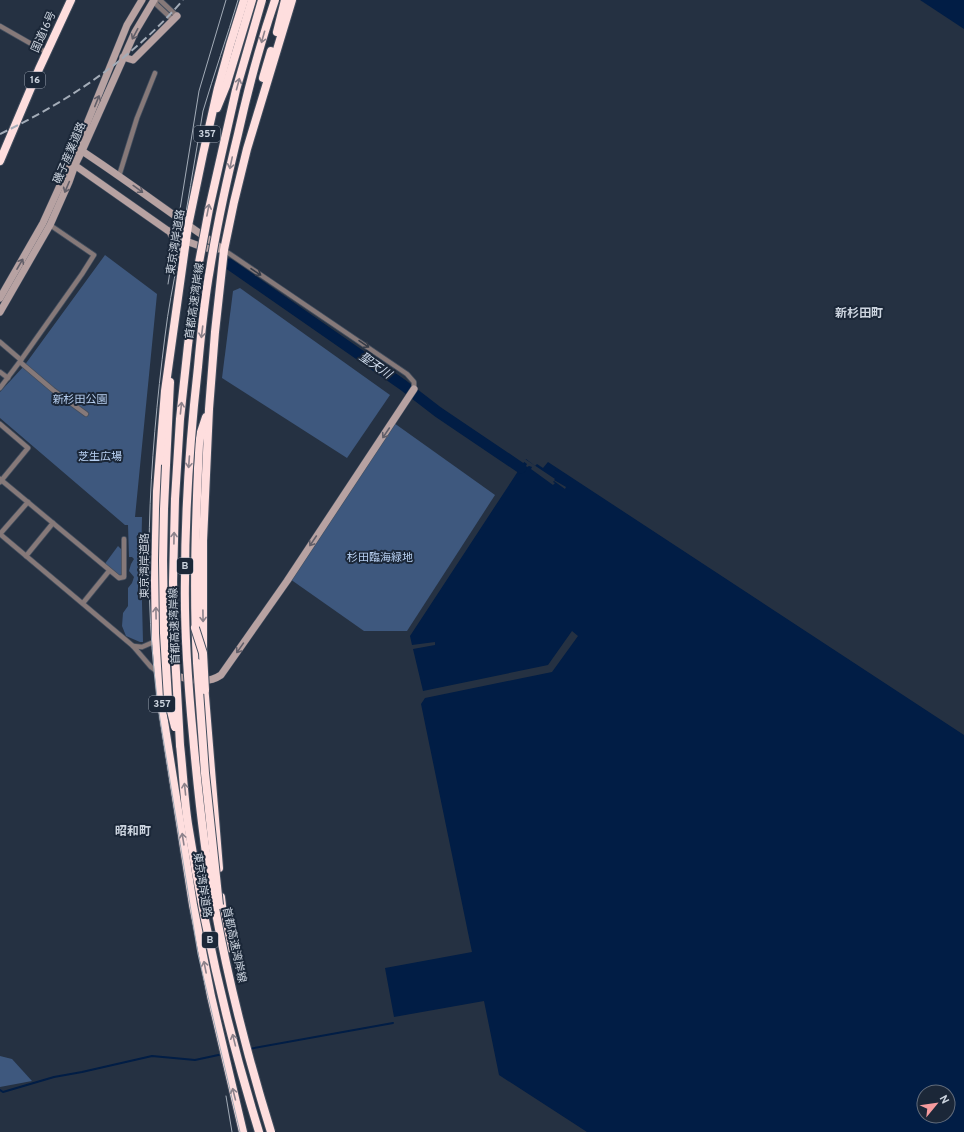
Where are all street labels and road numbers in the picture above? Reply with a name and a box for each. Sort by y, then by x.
street label: 国道16号 [29,9,59,55]
road number: 16 [25,72,45,88]
street label: 磯子産業道路 [51,120,89,186]
road number: 357 [194,126,220,142]
street label: 東京湾岸道路 [164,208,188,276]
street label: 首都高速湾岸線 [183,262,207,340]
street label: 東京湾岸道路 [138,533,152,599]
road number: B [177,558,193,574]
street label: 首都高速湾岸線 [167,587,183,665]
road number: 357 [149,696,175,712]
street label: 東京湾岸道路 [190,851,214,919]
street label: 首都高速湾岸線 [219,906,249,984]
road number: B [202,932,218,948]

